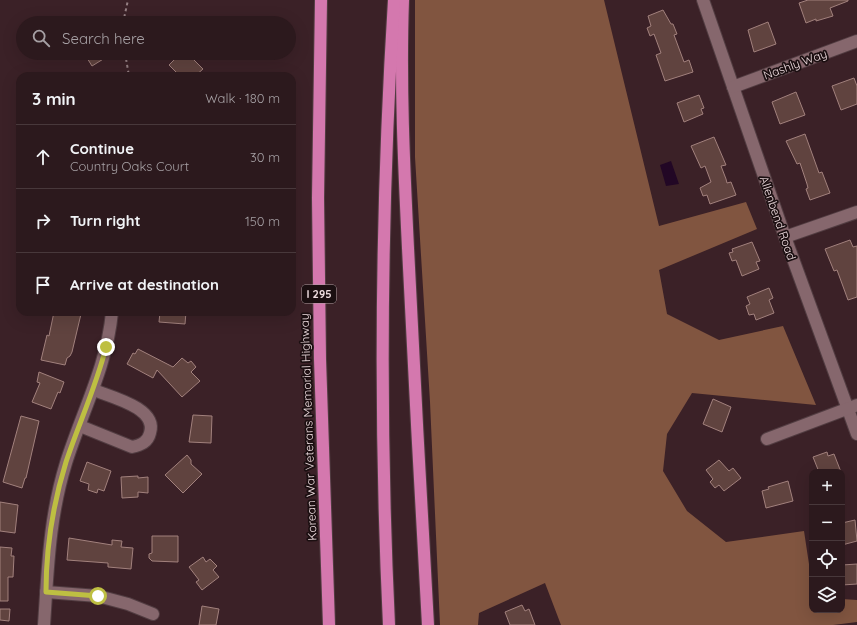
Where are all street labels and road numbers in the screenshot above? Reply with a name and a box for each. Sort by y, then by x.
street label: Nashly Way [761,46,829,82]
street label: Allenbend Road [757,174,799,262]
road number: I 295 [302,285,336,303]
street label: Korean War Veterans Memorial Highway [297,313,319,541]

